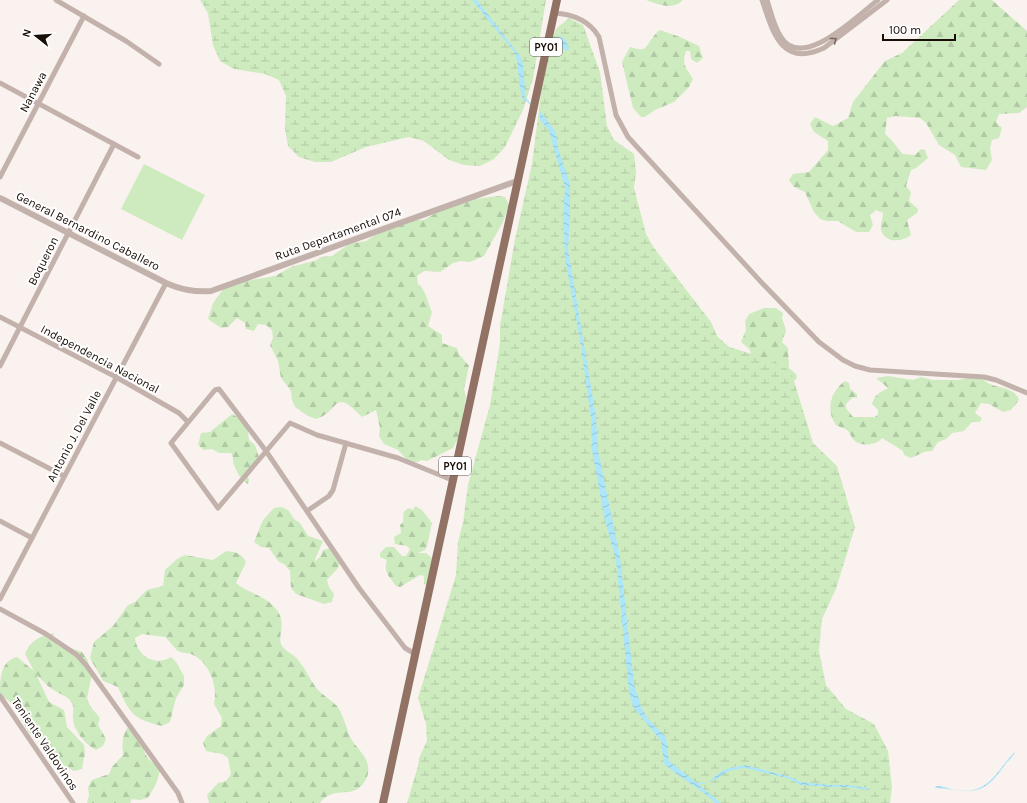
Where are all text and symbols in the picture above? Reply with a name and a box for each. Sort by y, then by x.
north arrow [16,16,56,56]
scale bar [883,16,955,42]
text: 100 m [889,23,921,37]
text: N [20,28,34,39]
road number: PY01 [530,38,562,56]
one-way arrow [830,38,837,45]
street label: Nanawa [16,69,50,115]
street label: General Bernardino Caballero [14,189,162,273]
street label: Ruta Departamental 074 [273,205,403,263]
street label: Boqueron [25,234,61,288]
street label: Independencia Nacional [38,322,162,396]
street label: Antonio J. Del Valle [44,388,104,484]
road number: PY01 [439,457,471,475]
street label: Teniente Valdovinos [9,695,81,793]

